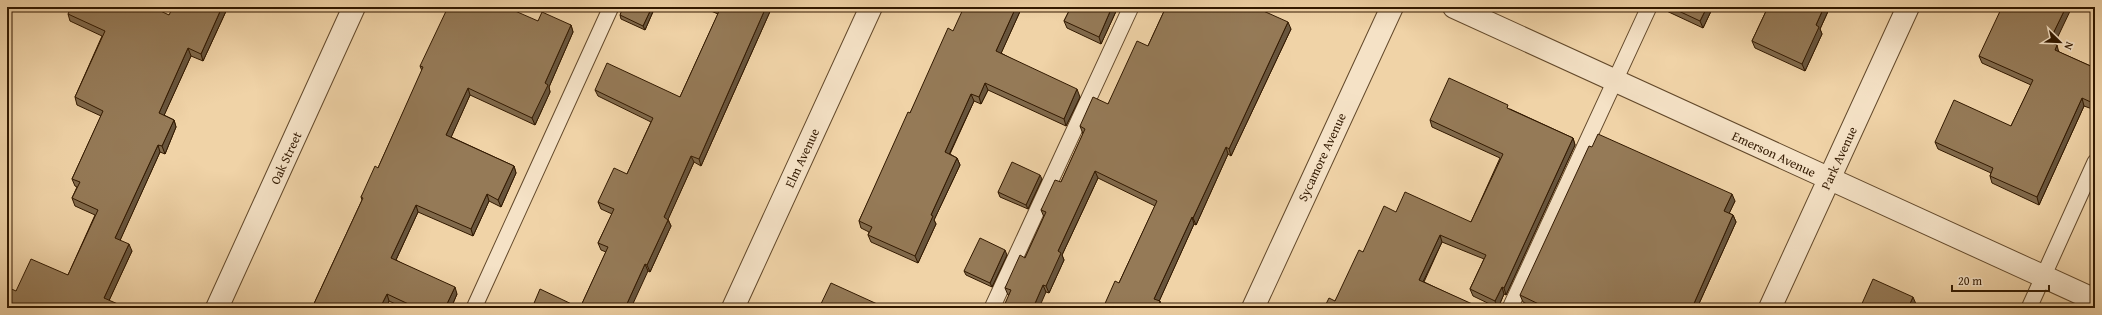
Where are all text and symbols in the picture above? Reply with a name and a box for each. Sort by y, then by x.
north arrow [2040,22,2080,62]
text: N [2060,39,2078,53]
street label: Sycamore Avenue [1293,109,1351,205]
street label: Park Avenue [1816,123,1862,193]
street label: Elm Avenue [780,125,824,191]
street label: Emerson Avenue [1729,126,1819,182]
street label: Oak Street [265,128,307,188]
scale bar [1952,267,2049,293]
text: 20 m [1958,272,1982,289]

